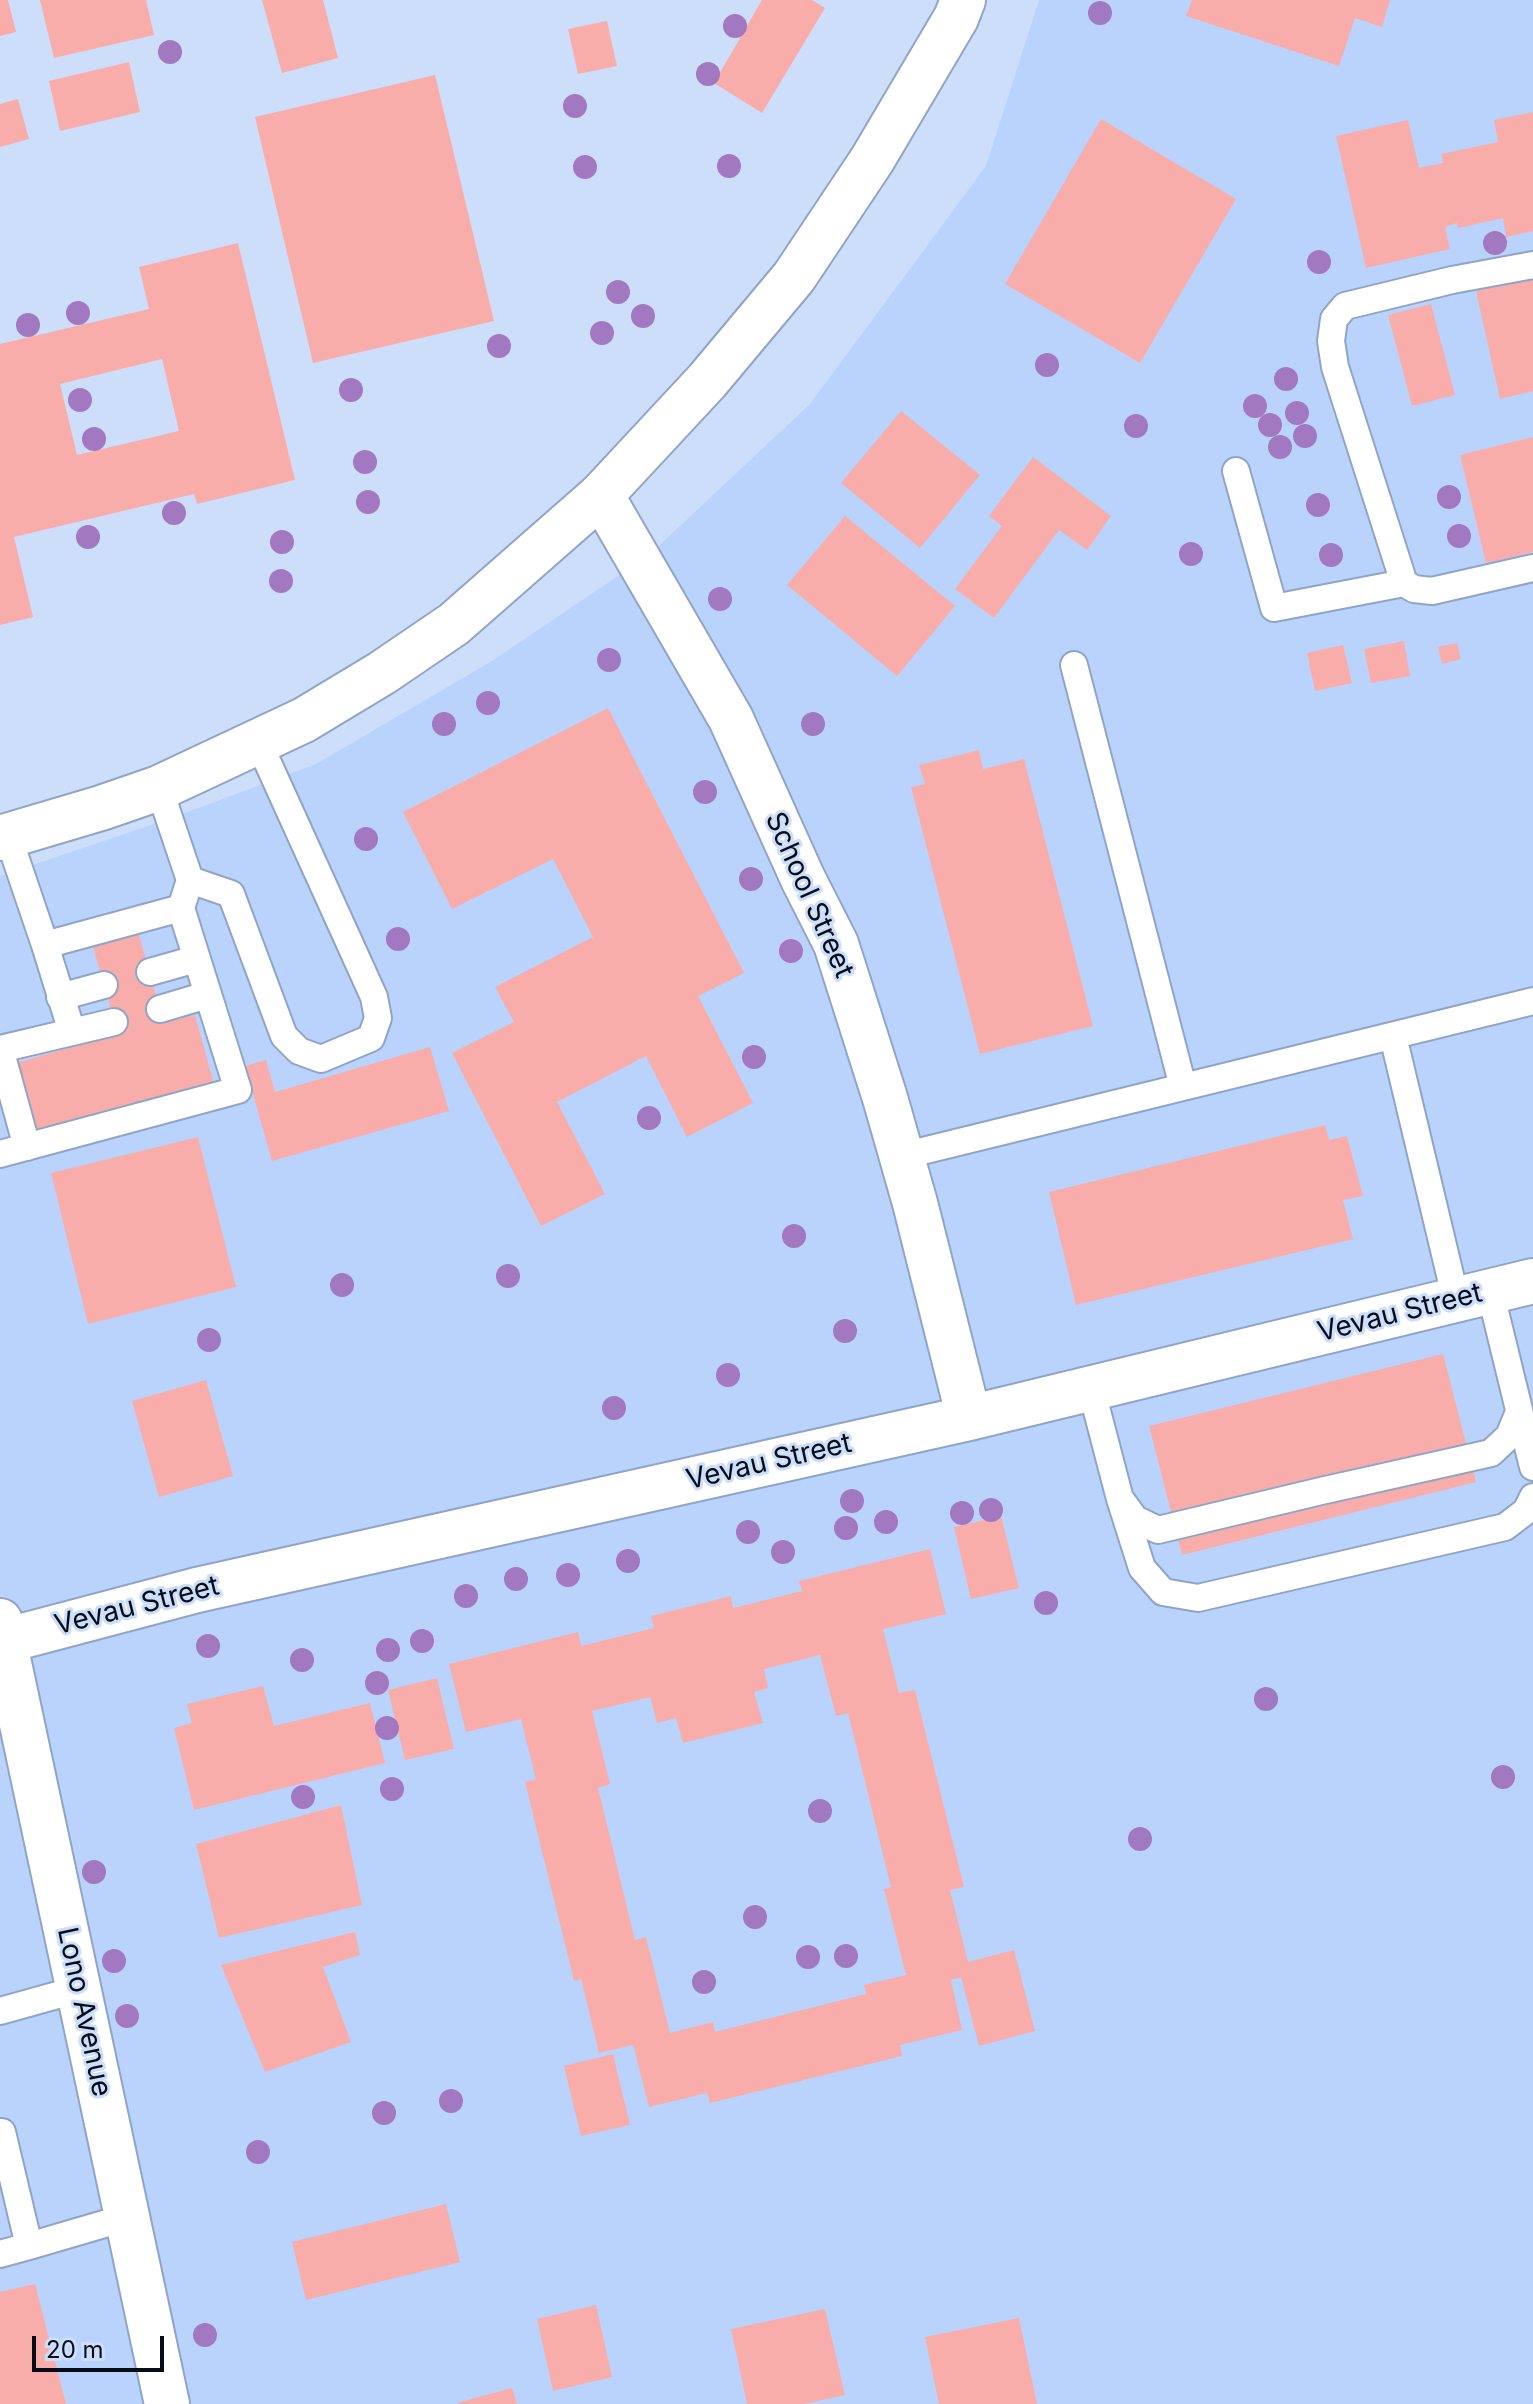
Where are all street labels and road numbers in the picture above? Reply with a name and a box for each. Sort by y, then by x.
street label: School Street [758,807,860,983]
street label: Vevau Street [1314,1276,1486,1350]
street label: Vevau Street [683,1427,855,1497]
street label: Vevau Street [51,1569,223,1643]
street label: Lono Avenue [50,1924,118,2100]

